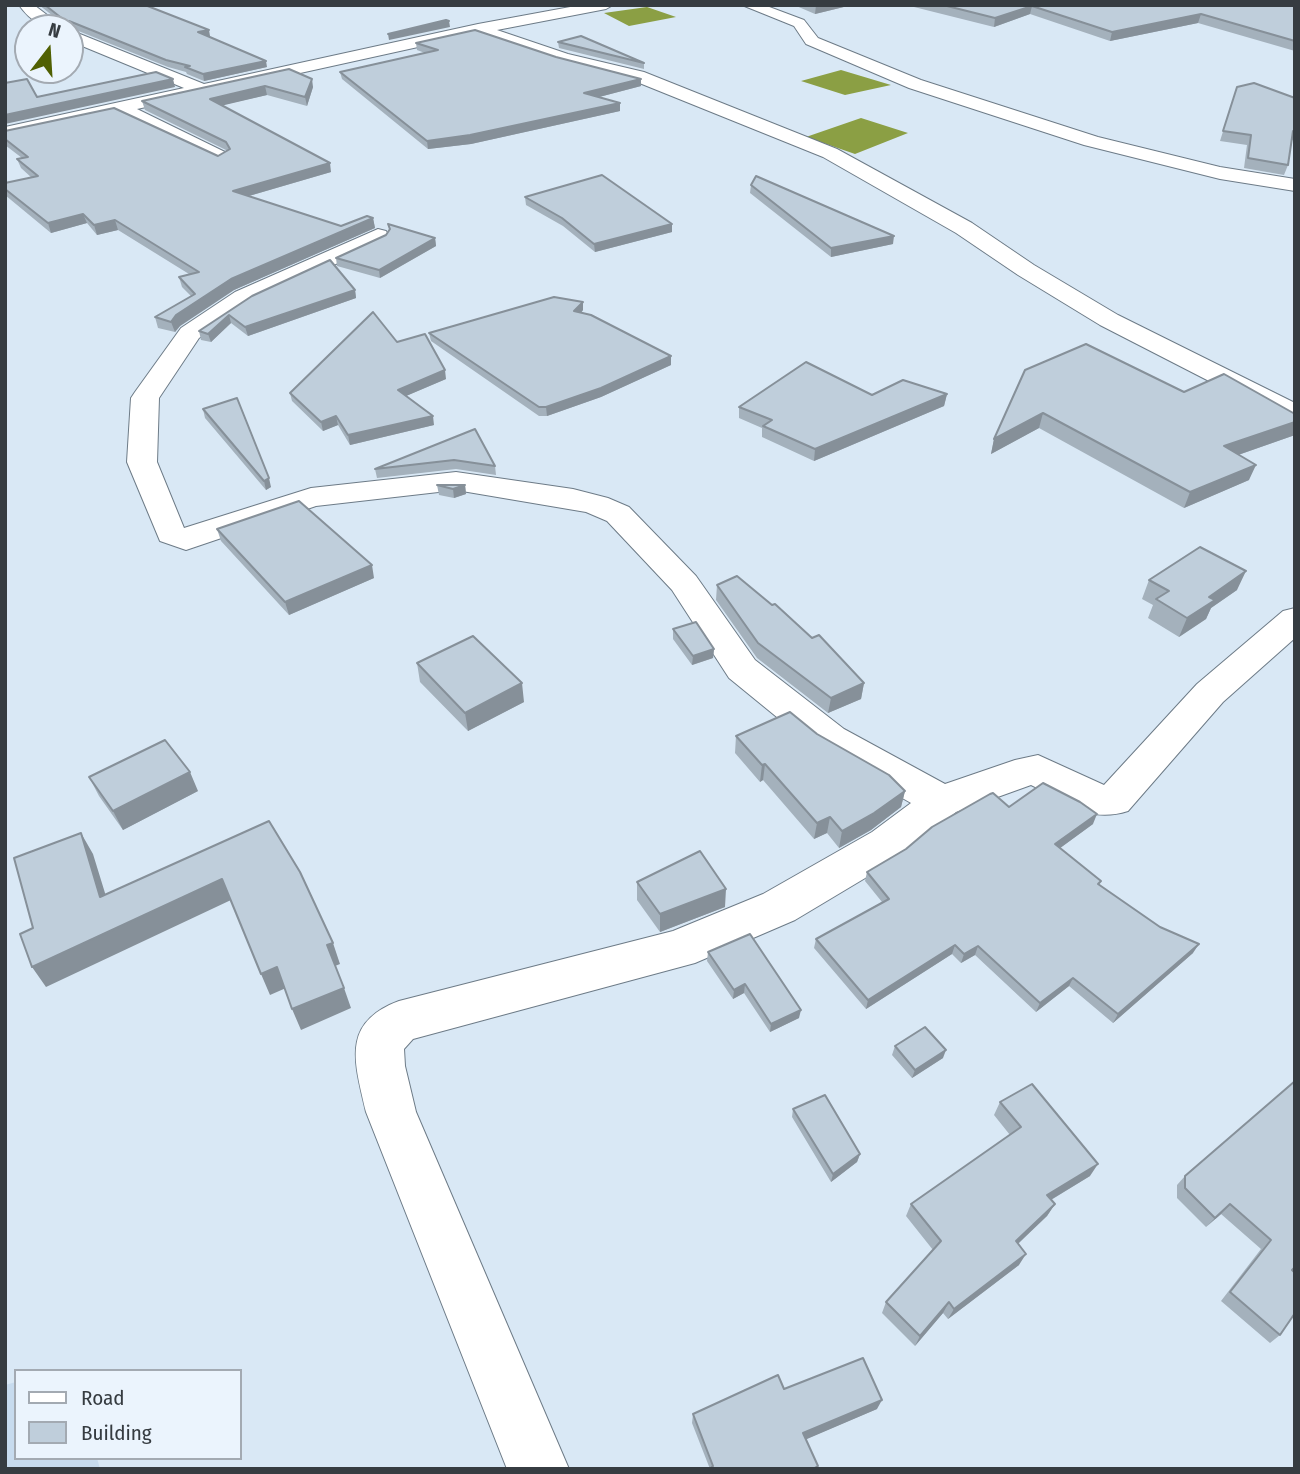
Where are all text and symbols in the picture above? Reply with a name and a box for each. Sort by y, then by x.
north arrow [14,14,84,84]
text: N [46,18,64,43]
legend [14,1369,242,1460]
text: Road [81,1385,125,1411]
text: Building [81,1420,152,1446]

